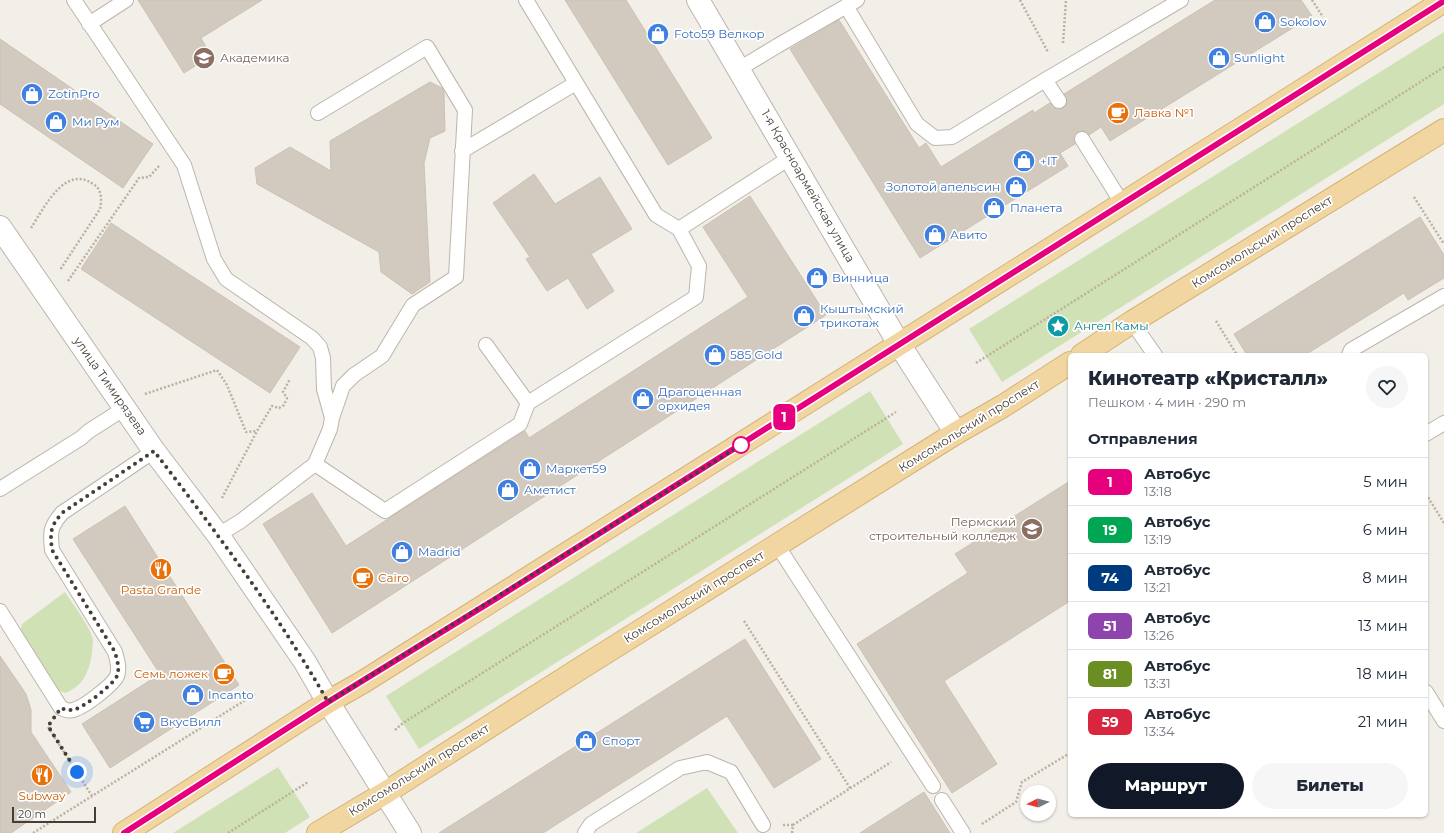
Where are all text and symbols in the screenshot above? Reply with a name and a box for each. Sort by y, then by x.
shop icon: Sokolov [1252,9,1278,35]
place label: Sokolov [1280,14,1327,29]
shop icon: Foto59 Велкор [645,21,671,47]
place label: Foto59 Велкор [674,26,765,41]
school or university icon: Академика [191,45,217,71]
shop icon: Sunlight [1206,45,1232,71]
place label: Академика [220,50,290,65]
place label: Sunlight [1234,50,1285,65]
shop icon: ZotinPro [19,81,45,107]
place label: ZotinPro [48,86,100,101]
cafe icon: Лавка №1 [1105,100,1131,126]
place label: Лавка №1 [1134,105,1194,120]
street label: 1-я Красноармейская улица [758,107,858,265]
shop icon: Ми Рум [43,109,69,135]
place label: Ми Рум [72,114,120,129]
shop icon: +IT [1011,148,1037,174]
place label: +IT [1040,153,1058,168]
shop icon: Золотой апельсин [1003,174,1029,200]
place label: Золотой апельсин [886,179,1000,194]
street label: Комсомольский проспект [1189,192,1335,291]
shop icon: Планета [981,195,1007,221]
place label: Планета [1010,200,1062,215]
shop icon: Авито [922,222,948,248]
place label: Авито [950,227,988,242]
shop icon: Винница [804,265,830,291]
place label: Винница [832,270,889,285]
place label: Кыштымский трикотаж [820,301,904,330]
shop icon: Кыштымский трикотаж [791,303,817,329]
place icon: Ангел Камы [1045,313,1071,339]
place label: Ангел Камы [1074,318,1149,333]
street label: улица Тимирязева [70,333,150,438]
shop icon: 585 Gold [702,342,728,368]
place label: 585 Gold [730,347,783,362]
button: heart [1366,366,1408,408]
text: Кинотеатр «Кристалл» [1088,367,1328,390]
street label: Комсомольский проспект [896,376,1042,475]
place label: Драгоценная орхидея [658,384,742,413]
shop icon: Драгоценная орхидея [630,386,656,412]
text: Пешком · 4 мин · 290 m [1088,394,1246,410]
line badge: 1 [771,404,797,430]
text: 1 [781,408,787,426]
text: Отправления [1088,429,1198,448]
unlabelled marker [732,436,750,454]
shop icon: Маркет59 [517,456,543,482]
place label: Маркет59 [546,461,606,476]
text: Автобус [1144,464,1211,483]
text: 5 мин [1363,472,1408,491]
text: 1 [1107,473,1113,491]
shop icon: Аметист [495,477,521,503]
place label: Аметист [524,482,576,497]
text: 13:18 [1144,483,1172,499]
text: Автобус [1144,512,1211,531]
place label: Пермский строительный колледж [869,514,1016,543]
school or university icon: Пермский строительный колледж [1019,516,1045,542]
text: 6 мин [1363,520,1408,539]
text: 19 [1103,521,1117,539]
text: 13:19 [1144,531,1171,547]
shop icon: Madrid [389,539,415,565]
place label: Madrid [418,544,461,559]
street label: Комсомольский проспект [621,547,767,646]
restaurant icon: Pasta Grande [148,556,174,582]
text: Автобус [1144,560,1211,579]
cafe icon: Cairo [350,565,376,591]
text: 8 мин [1362,568,1408,587]
text: 74 [1101,569,1119,587]
place label: Cairo [378,570,409,585]
text: 13:21 [1144,579,1171,595]
place label: Pasta Grande [121,582,201,597]
text: Автобус [1144,608,1211,627]
text: 13 мин [1358,616,1408,635]
text: 51 [1103,617,1117,635]
text: 13:26 [1144,627,1174,643]
text: Автобус [1144,656,1211,675]
cafe icon: Семь ложек [211,661,237,687]
text: 18 мин [1357,664,1408,683]
text: 81 [1103,665,1117,683]
place label: Семь ложек [134,666,208,681]
text: 13:31 [1144,675,1171,691]
shop icon: Incanto [180,682,206,708]
place label: Incanto [208,687,254,702]
text: Автобус [1144,704,1211,723]
supermarket icon: ВкусВилл [131,709,157,735]
text: 21 мин [1358,712,1408,731]
text: 59 [1101,713,1119,731]
place label: ВкусВилл [160,714,221,729]
street label: Комсомольский проспект [346,720,492,819]
text: 13:34 [1144,723,1175,739]
shop icon: Спорт [573,728,599,754]
place label: Спорт [602,733,640,748]
restaurant icon: Subway [29,762,55,788]
your location [67,762,87,782]
button: Маршрут [1088,763,1244,809]
button: Билеты [1252,763,1408,809]
north arrow [1020,785,1056,821]
map controls [1020,785,1056,821]
place label: Subway [18,788,66,803]
scale bar [12,805,96,824]
text: 20 m [18,807,46,821]

